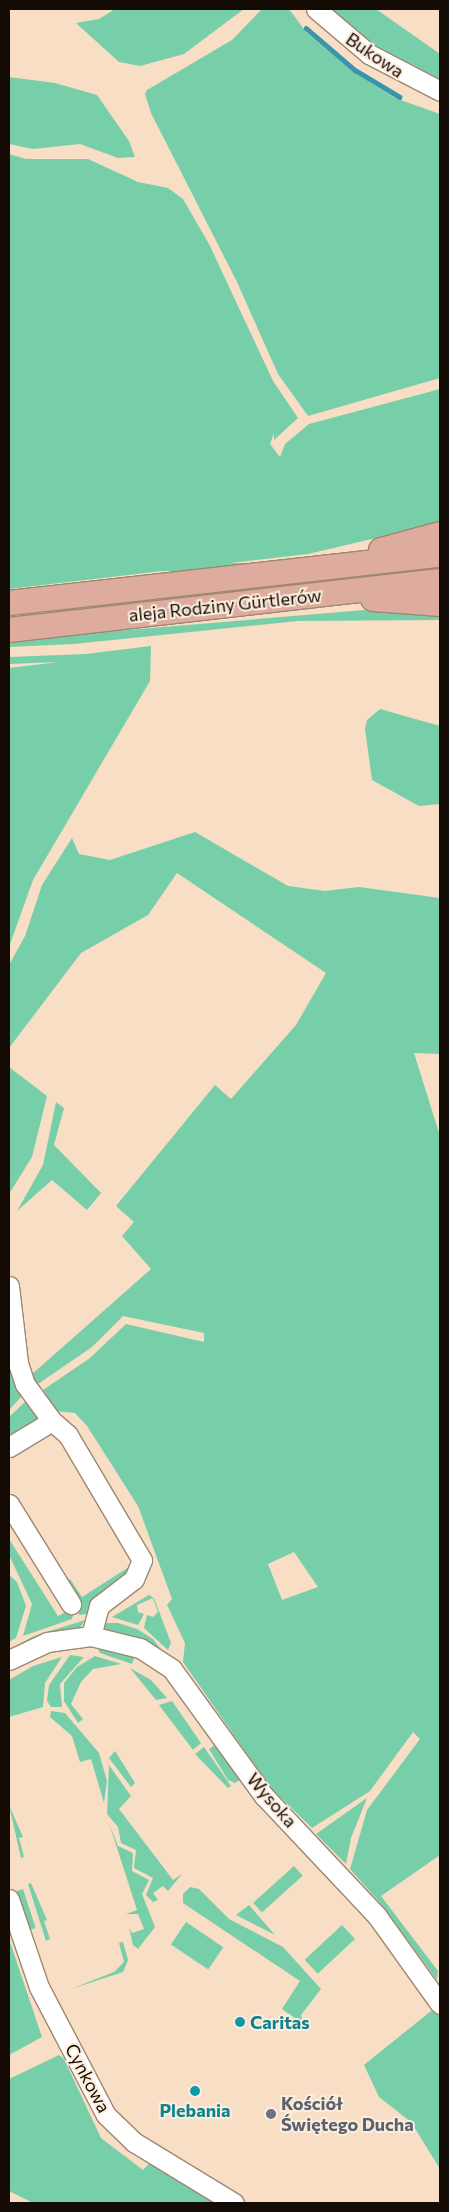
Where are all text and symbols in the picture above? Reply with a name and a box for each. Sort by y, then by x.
street label: Bukowa [342,28,408,82]
street label: aleja Rodziny Gürtlerów [128,584,322,626]
street label: Wysoka [242,1768,302,1832]
place label: Caritas [250,2011,310,2033]
marker: Caritas [234,2016,246,2028]
street label: Cynkowa [61,2040,115,2116]
marker: Plebania [189,2085,201,2097]
place label: Kościół Świętego Ducha [281,2093,414,2136]
place label: Plebania [159,2099,231,2121]
marker: Kościół Świętego Ducha [265,2108,277,2120]

